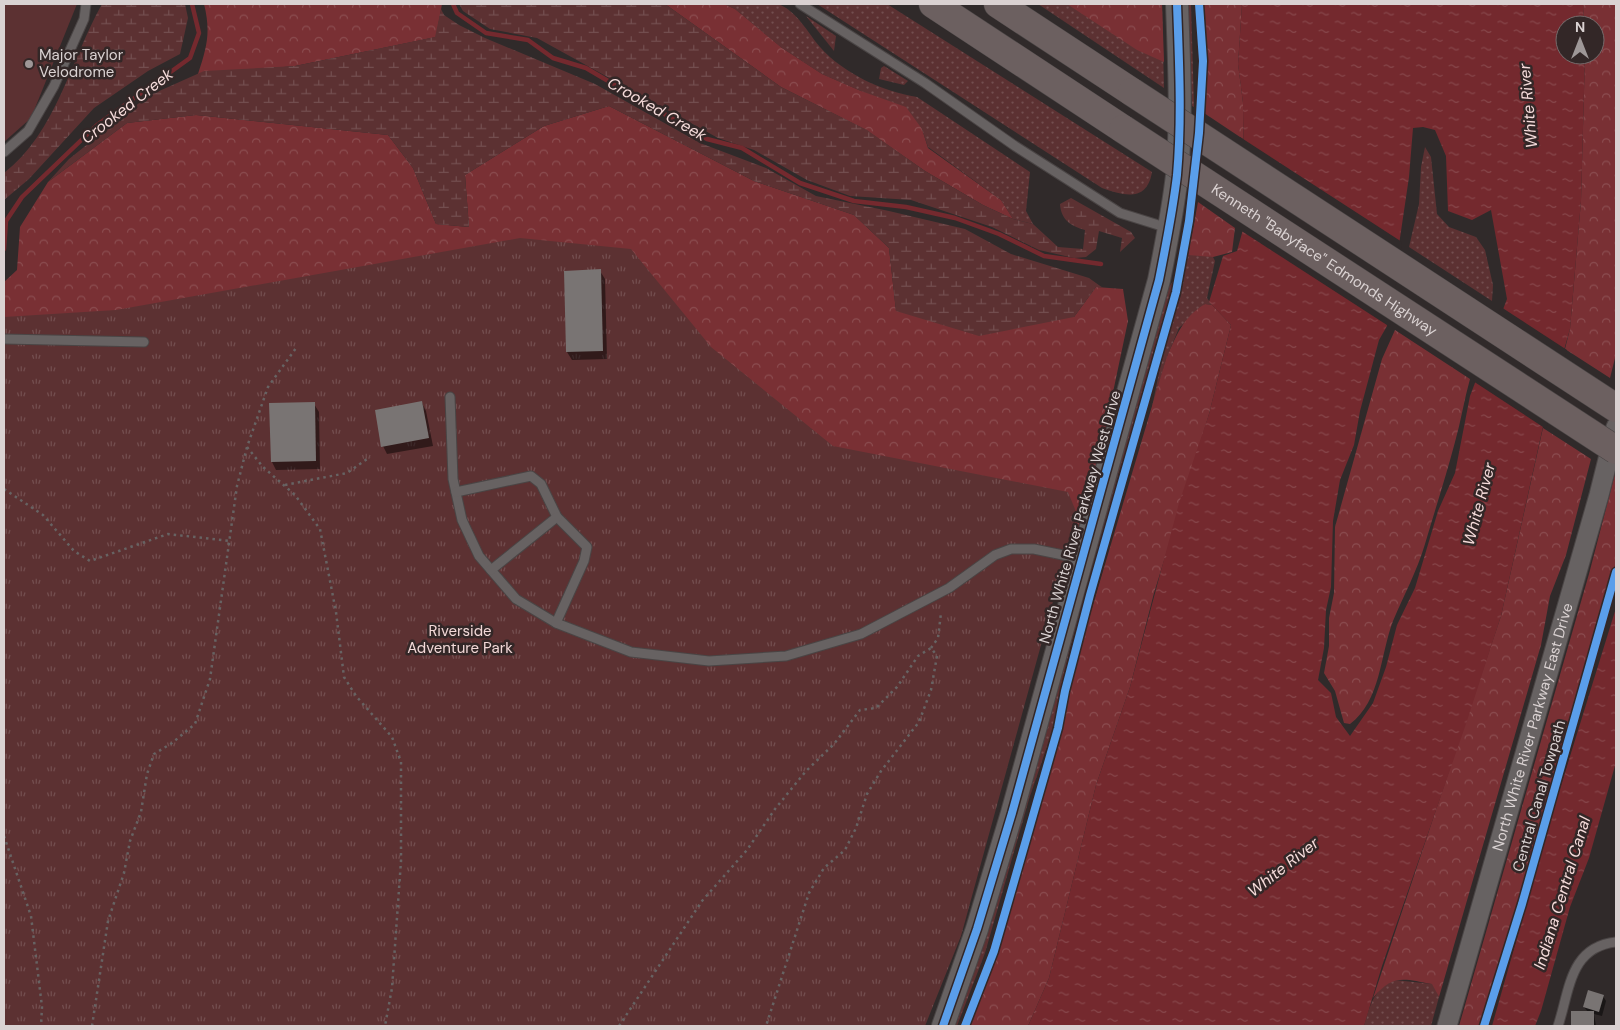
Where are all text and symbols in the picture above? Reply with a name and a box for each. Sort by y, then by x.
north arrow [1555,15,1605,65]
text: N [1575,18,1585,36]
place label: Major Taylor Velodrome [39,45,124,82]
marker: Major Taylor Velodrome [23,58,35,70]
water label: White River [1514,62,1542,149]
water label: Crooked Creek [77,63,178,149]
water label: Crooked Creek [604,72,711,146]
street label: Kenneth "Babyface" Edmonds Highway [1207,179,1441,341]
street label: North White River Parkway West Drive [1034,388,1126,646]
water label: White River [1458,459,1500,548]
street label: North White River Parkway East Drive [1488,601,1578,853]
park label: Riverside Adventure Park [407,621,513,658]
street label: Central Canal Towpath [1508,718,1570,874]
water label: Indiana Central Canal [1529,814,1595,972]
water label: White River [1243,832,1324,901]

